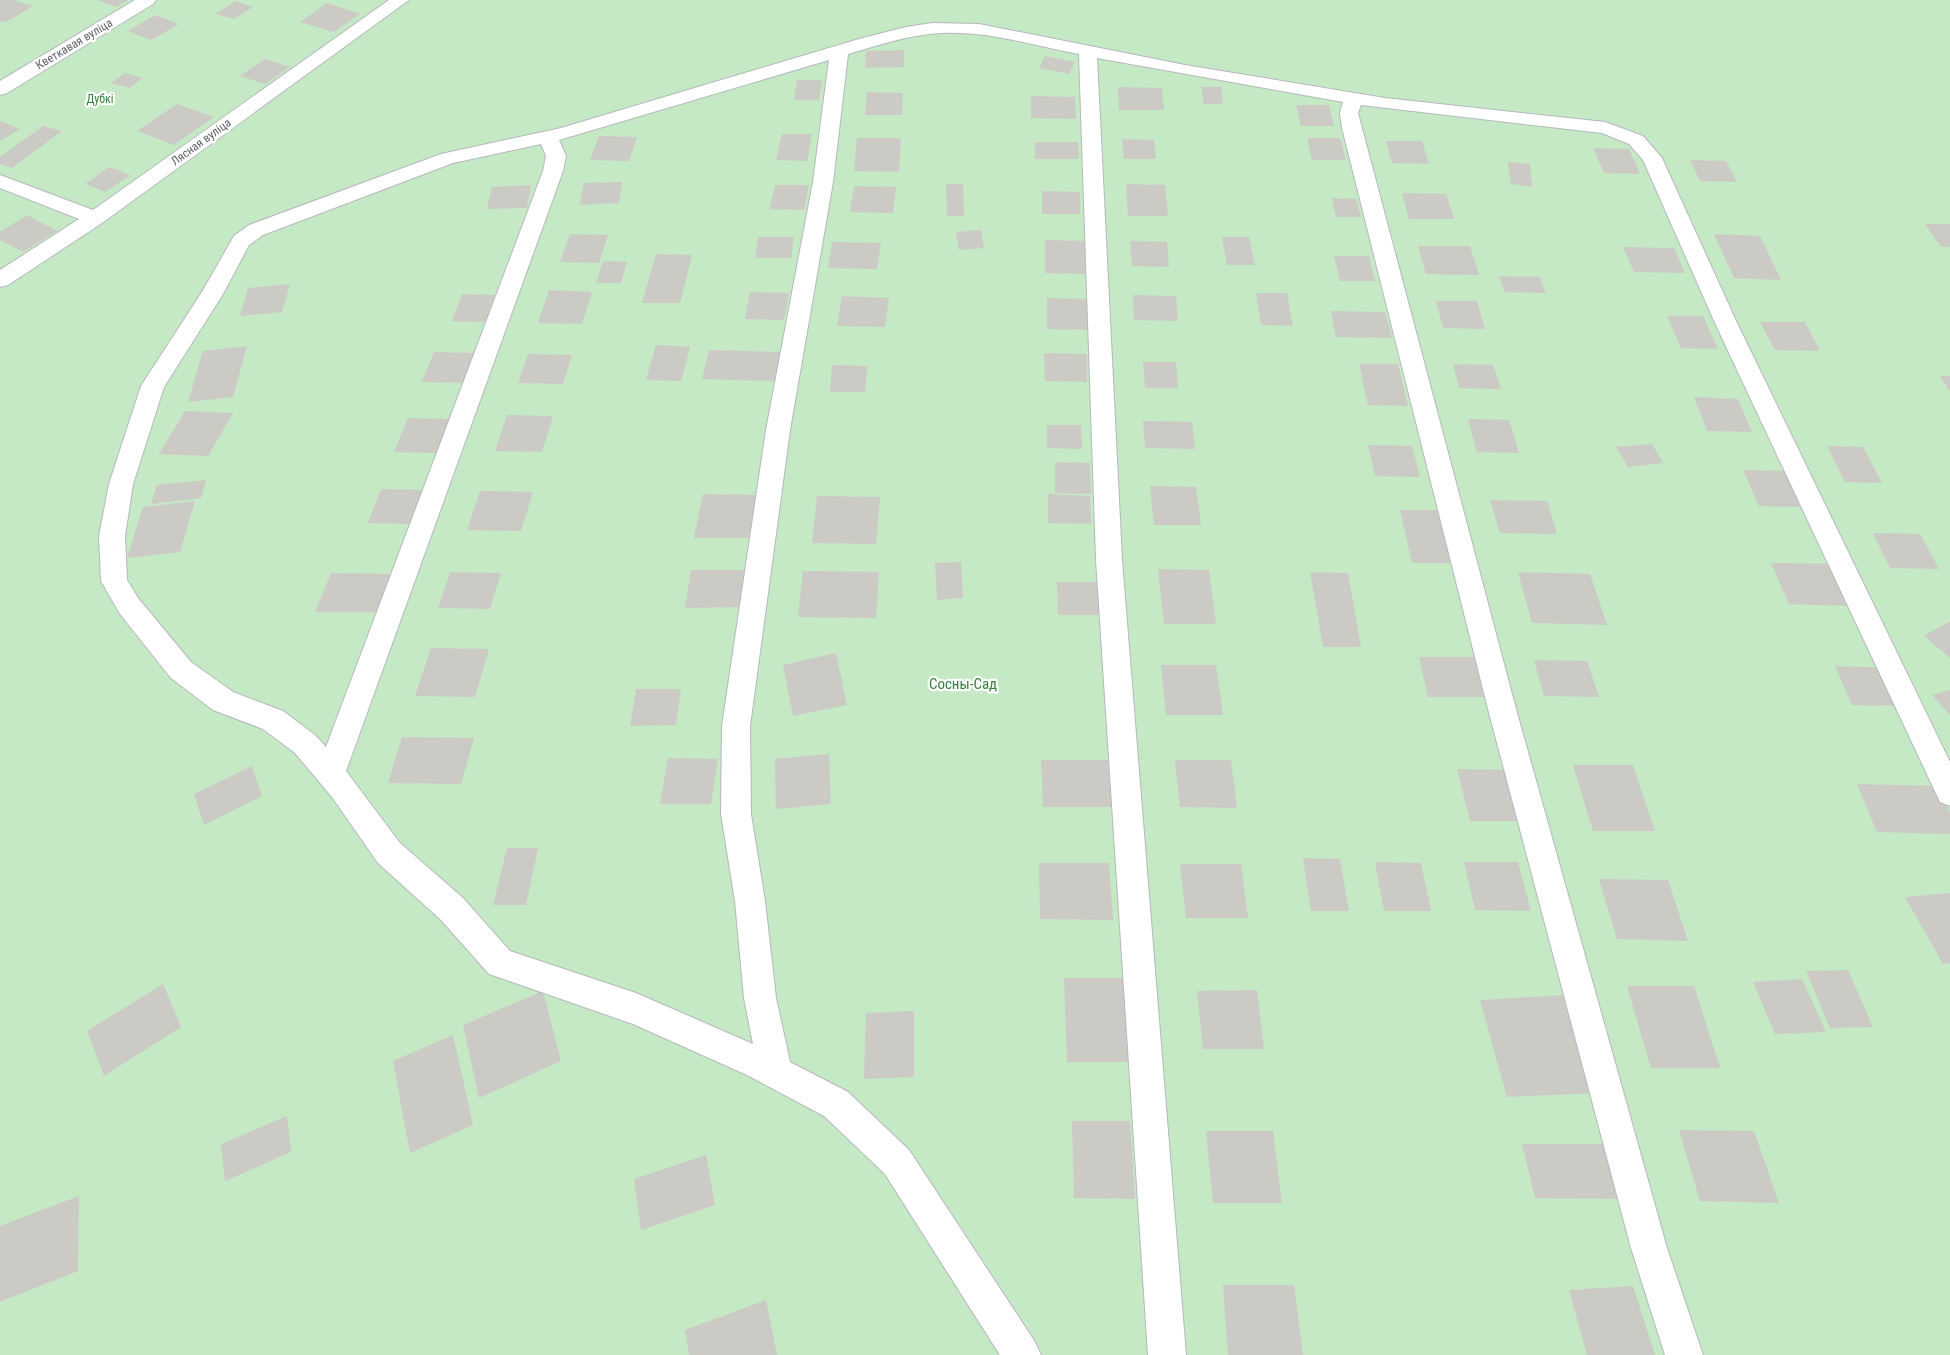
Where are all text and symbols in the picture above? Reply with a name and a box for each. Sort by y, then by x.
street label: Кветкавая вуліца [33,15,115,72]
park label: Дубкі [86,92,114,106]
street label: Лясная вуліца [168,115,234,168]
park label: Сосны-Сад [929,675,997,693]

